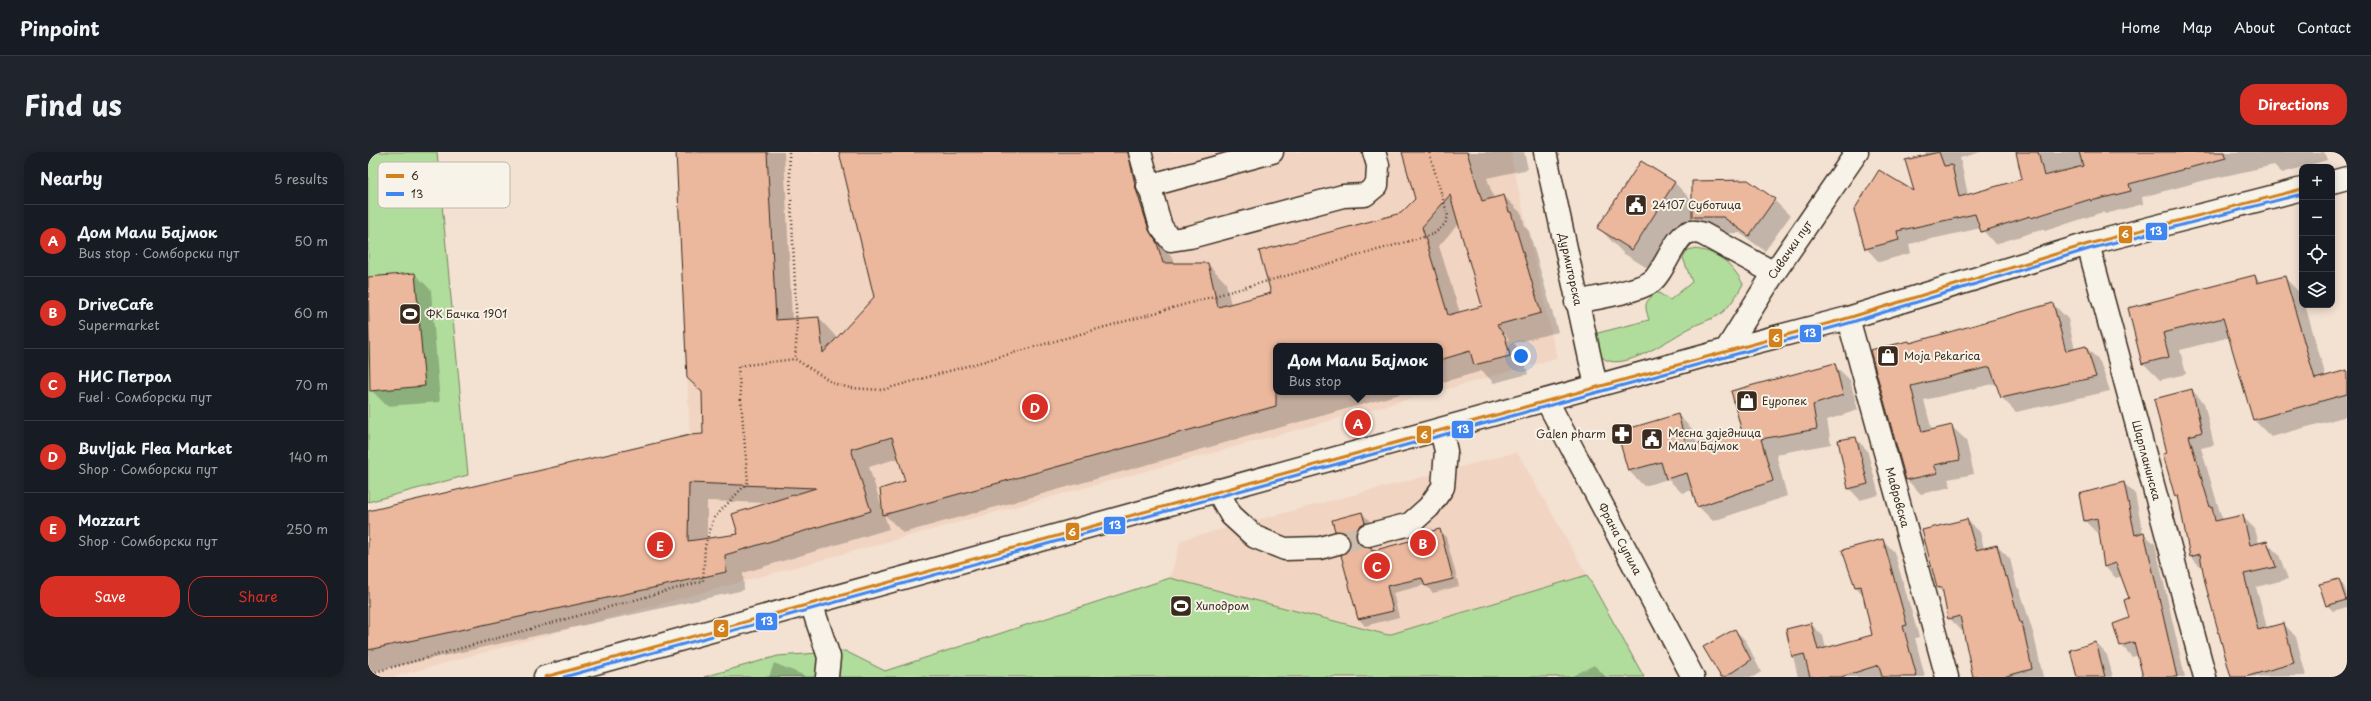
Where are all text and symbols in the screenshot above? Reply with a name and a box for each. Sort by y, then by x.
text: Pinpoint [20,14,100,42]
text: Home [2121,17,2160,38]
text: Map [2182,17,2212,38]
text: About [2234,17,2275,38]
text: Contact [2297,17,2351,38]
text: Find us [24,83,122,126]
button: Directions [2240,84,2347,125]
legend [378,162,510,208]
map controls [2299,164,2335,308]
button: + [2299,164,2335,200]
text: Nearby [40,165,102,191]
text: 6 [411,167,419,184]
text: 5 results [274,169,328,188]
text: 13 [411,185,423,202]
public building icon: 24107 Суботица [1623,192,1649,218]
place label: 24107 Суботица [1652,196,1741,213]
button: − [2299,200,2335,236]
street label: Сивачки пут [1763,216,1816,282]
text: Дом Мали Бајмок [78,220,217,243]
line badge: 13 [2145,222,2168,241]
text: 13 [2150,222,2162,239]
line badge: 6 [2118,225,2133,244]
text: 6 [2121,225,2129,242]
street label: Дурмиторска [1555,230,1587,307]
text: A [48,231,58,250]
text: 50 m [294,231,328,250]
button: locate [2299,236,2335,272]
text: Bus stop · Сомборски пут [78,243,239,262]
button: layers [2299,272,2335,308]
text: DriveCafe [78,292,154,315]
sports icon: ФК Бачка 1901 [397,301,423,327]
text: B [49,303,57,322]
text: 60 m [294,303,328,322]
place label: ФК Бачка 1901 [426,305,507,322]
text: Supermarket [78,315,160,334]
line badge: 13 [1799,324,1822,343]
text: 13 [1804,324,1816,341]
line badge: 6 [1768,328,1783,348]
text: 6 [1772,329,1780,346]
popup [1273,343,1443,395]
shop icon: Moja Pekarica [1875,343,1901,369]
your location [1511,346,1531,366]
place label: Moja Pekarica [1904,347,1981,364]
text: Дом Мали Бајмок [1288,348,1428,371]
text: НИС Петрол [78,364,172,387]
text: Bus stop [1288,371,1341,390]
text: C [48,375,58,394]
text: 70 m [295,375,328,394]
text: Fuel · Сомборски пут [78,387,212,406]
shop icon: Еуропек [1734,388,1760,414]
pin: D [1022,392,1048,422]
place label: Еуропек [1762,392,1807,409]
pin: A [1345,408,1371,438]
street label: Шарпланинска [2128,418,2166,502]
line badge: 13 [1451,420,1474,439]
text: 13 [1457,420,1469,437]
pharmacy icon: Galen pharm [1609,421,1635,447]
place label: Месна заједница Мали Бајмок [1668,424,1761,454]
line badge: 6 [1416,425,1432,444]
place label: Galen pharm [1536,425,1606,442]
text: 6 [1420,426,1428,443]
public building icon: Месна заједница Мали Бајмок [1639,426,1665,452]
text: Buvljak Flea Market [78,436,233,459]
text: D [48,447,58,466]
text: 140 m [289,447,328,466]
text: Shop · Сомборски пут [78,459,217,478]
street label: Мавровска [1882,465,1914,529]
street label: Франа Супила [1594,500,1646,578]
text: Mozzart [78,508,140,531]
line badge: 13 [1103,516,1126,535]
text: 13 [1109,516,1121,533]
text: E [49,519,57,538]
text: 250 m [286,519,328,538]
line badge: 6 [1065,522,1080,541]
text: 6 [1068,523,1076,540]
pin: B [1410,528,1436,558]
pin: E [647,530,673,560]
text: Shop · Сомборски пут [78,531,217,550]
pin: C [1364,551,1390,581]
button: Save [40,576,180,617]
button: Share [188,576,328,617]
sports icon: Хиподром [1168,593,1194,619]
place label: Хиподром [1196,597,1249,614]
line badge: 13 [755,612,778,631]
text: 13 [761,612,773,629]
line badge: 6 [713,619,729,638]
text: 6 [717,619,725,636]

